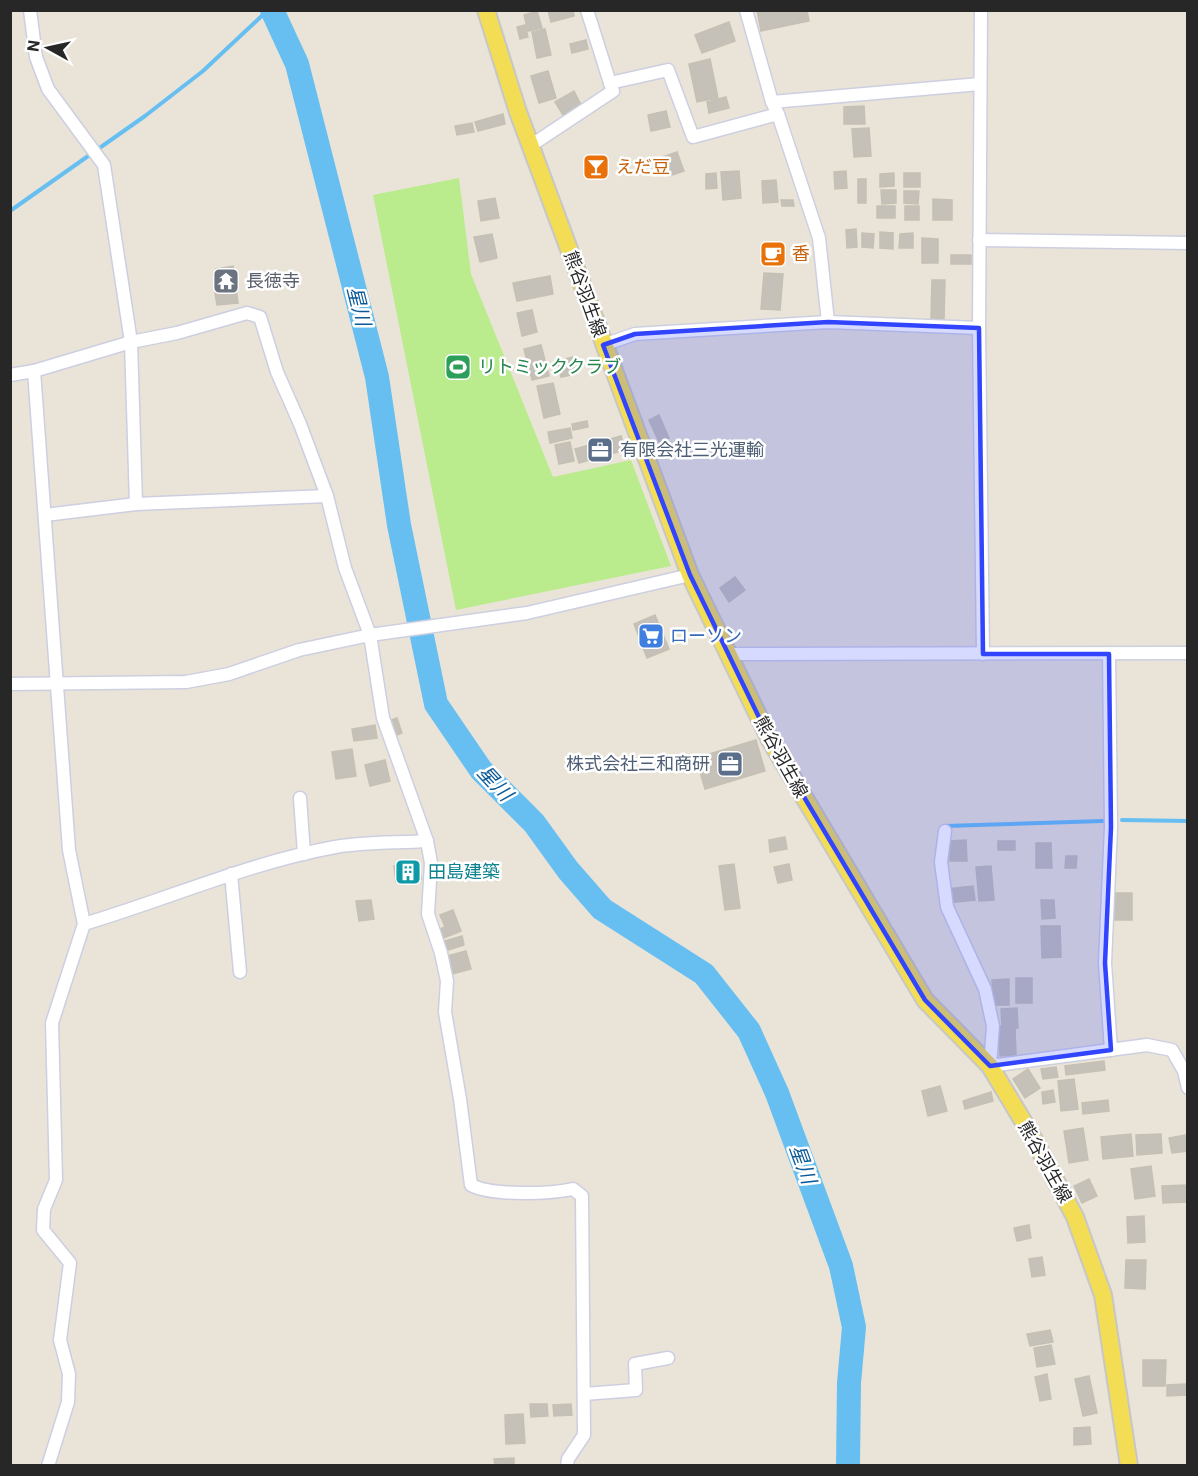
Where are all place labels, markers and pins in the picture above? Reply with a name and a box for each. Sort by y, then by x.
bar icon: えだ豆 [581,152,611,182]
place label: えだ豆 [616,156,670,177]
cafe icon: 香 [758,239,788,269]
place label: 香 [792,243,810,264]
temple icon: 長徳寺 [211,266,241,296]
place label: 長徳寺 [246,270,300,291]
sports icon: リトミッククラブ [443,352,473,382]
place label: リトミッククラブ [478,356,621,377]
office icon: 有限会社三光運輸 [585,435,615,465]
place label: 有限会社三光運輸 [620,439,764,460]
supermarket icon: ローソン [636,621,666,651]
place label: ローソン [670,625,742,646]
office icon: 株式会社三和商研 [715,749,745,779]
place label: 株式会社三和商研 [566,753,710,774]
building icon: 田島建築 [393,857,423,887]
place label: 田島建築 [428,861,500,882]

